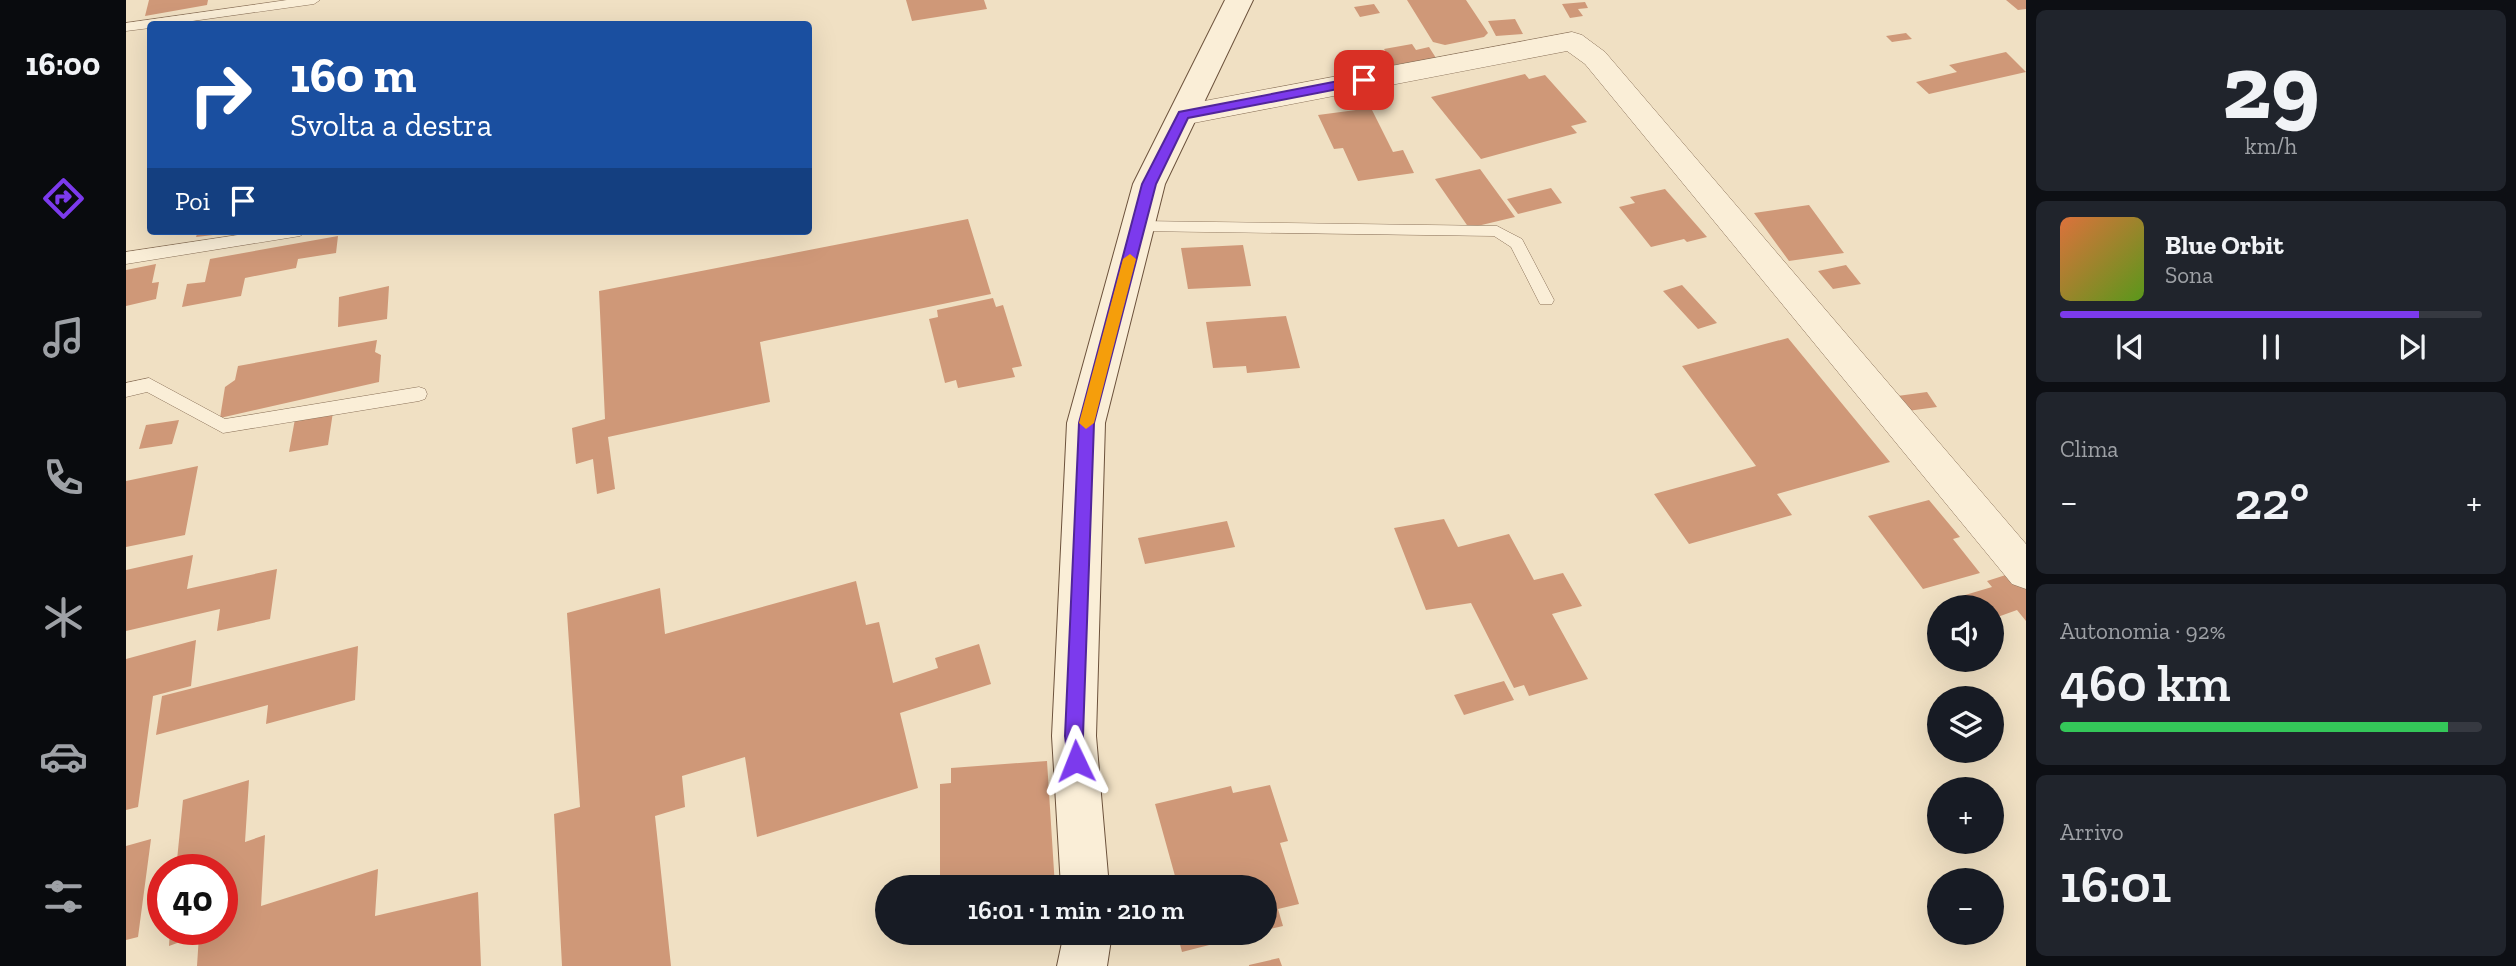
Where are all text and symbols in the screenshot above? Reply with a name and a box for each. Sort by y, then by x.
text: 29 [2222,32,2320,141]
text: 16:00 [26,45,100,83]
text: 160 m [290,46,416,105]
icon: right [175,49,266,140]
pin [1334,50,1394,110]
icon: arrive [1345,61,1383,99]
text: Svolta a destra [290,106,492,144]
text: km/h [2245,132,2297,160]
icon: directions [39,174,88,223]
icon: arrive [224,182,262,220]
text: Poi [175,185,210,217]
text: Blue Orbit [2165,229,2284,261]
text: Sona [2165,261,2213,289]
icon: music [39,313,88,362]
icon: previous [2111,328,2149,366]
icon: pause [2252,328,2290,366]
icon: next [2393,328,2431,366]
text: Clima [2060,435,2118,463]
icon: phone [39,453,88,502]
text: 22° [2235,470,2309,532]
text: − [2060,479,2078,525]
text: + [2466,479,2482,525]
icon: climate [39,593,88,642]
map controls [1927,595,2004,945]
button: sound [1927,595,2004,672]
text: Autonomia · 92% [2060,617,2225,645]
text: 460 km [2060,652,2231,714]
button: layers [1927,686,2004,763]
position arrow [1039,724,1113,798]
icon: car [39,732,88,781]
button: + [1927,777,2004,854]
text: Arrivo [2060,818,2123,846]
text: 16:01 [2060,853,2171,915]
speed limit sign: 40 [147,854,238,945]
button: − [1927,868,2004,945]
icon: filters [39,872,88,921]
text: 16:01 · 1 min · 210 m [968,894,1184,926]

